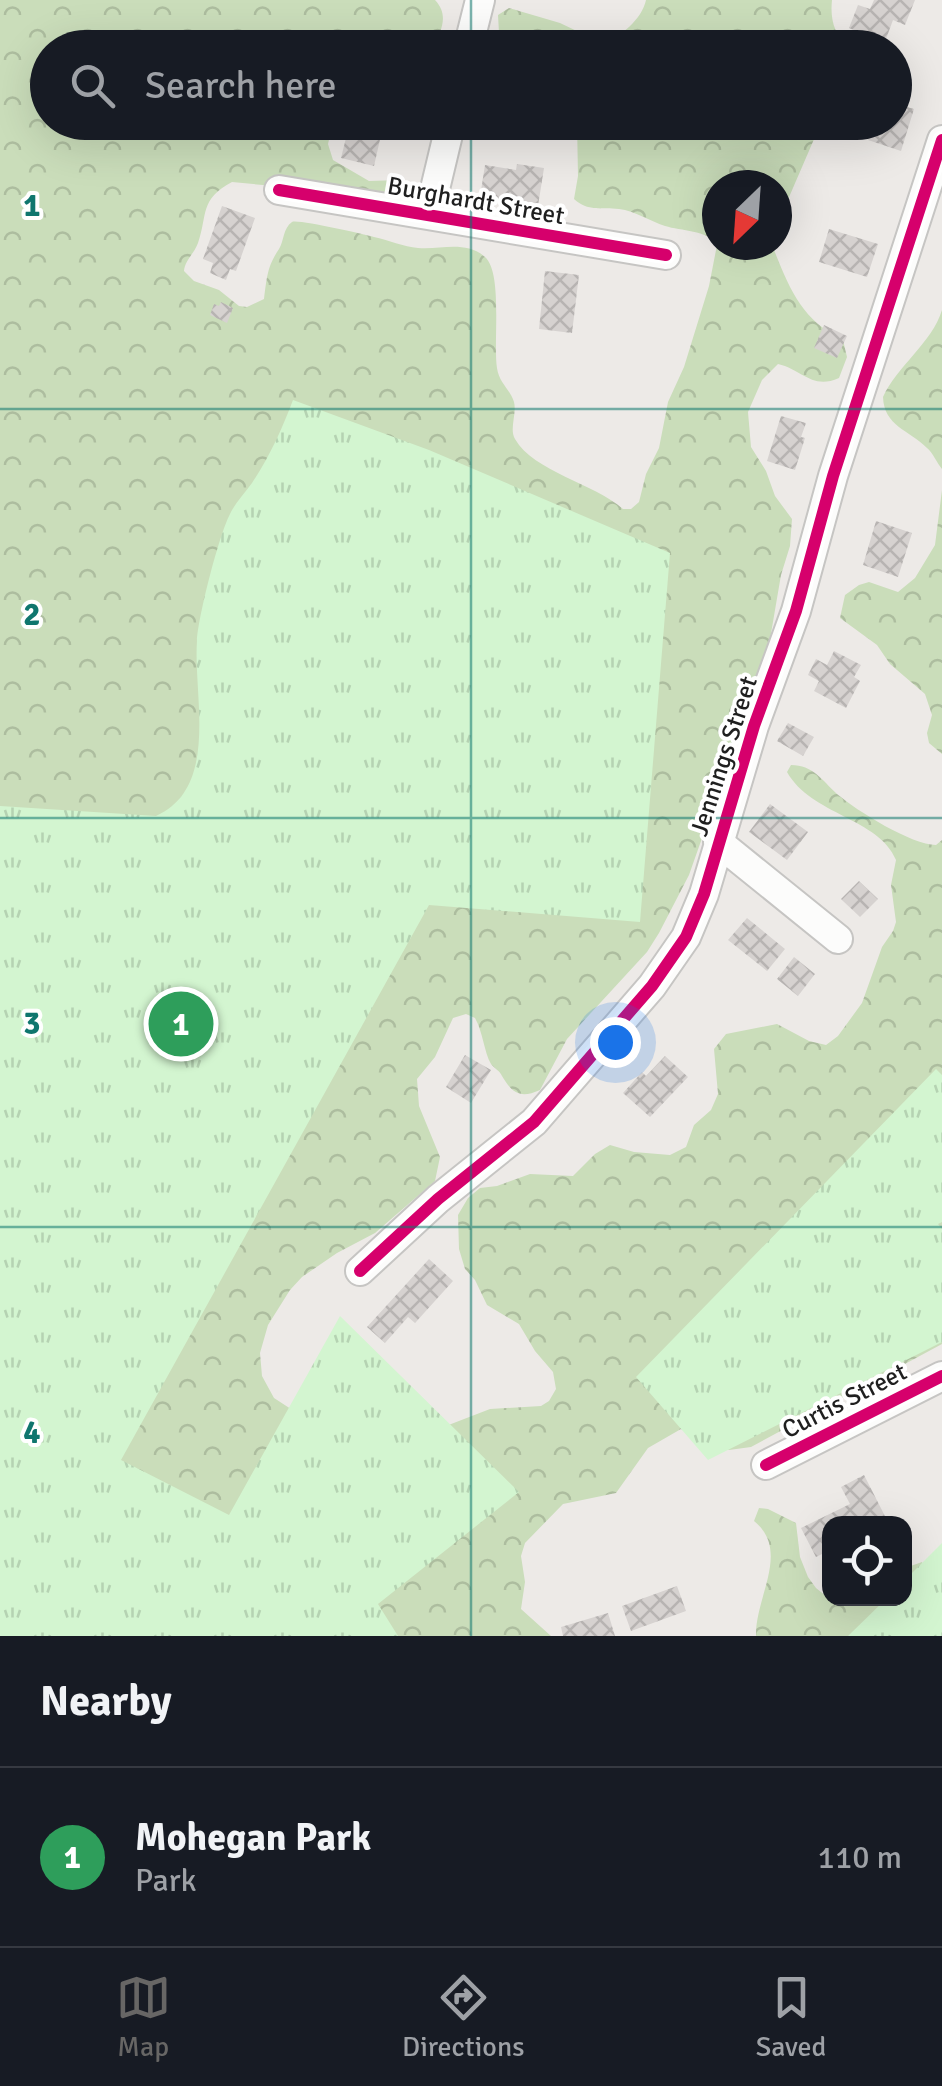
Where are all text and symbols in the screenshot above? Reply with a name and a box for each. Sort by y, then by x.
search box [30,30,912,140]
icon: search [65,58,120,113]
text: Search here [145,62,337,109]
street label: Burghardt Street [385,170,567,231]
north arrow [702,170,792,260]
text: 1 [23,186,41,225]
text: 2 [23,595,41,634]
street label: Jennings Street [683,672,764,840]
pin: 1 [148,986,214,1062]
text: 3 [23,1004,41,1043]
your location [590,1017,641,1068]
street label: Curtis Street [777,1356,912,1445]
text: 4 [23,1413,41,1452]
map controls [822,1516,912,1606]
button: locate [822,1516,912,1606]
text: Nearby [40,1676,172,1727]
text: Mohegan Park [135,1814,371,1861]
text: 1 [64,1838,81,1877]
text: 110 m [818,1838,902,1877]
text: Park [135,1861,197,1900]
tab: Map [116,1970,171,2064]
tab: Directions [402,1970,524,2064]
tab: Saved [756,1970,826,2064]

